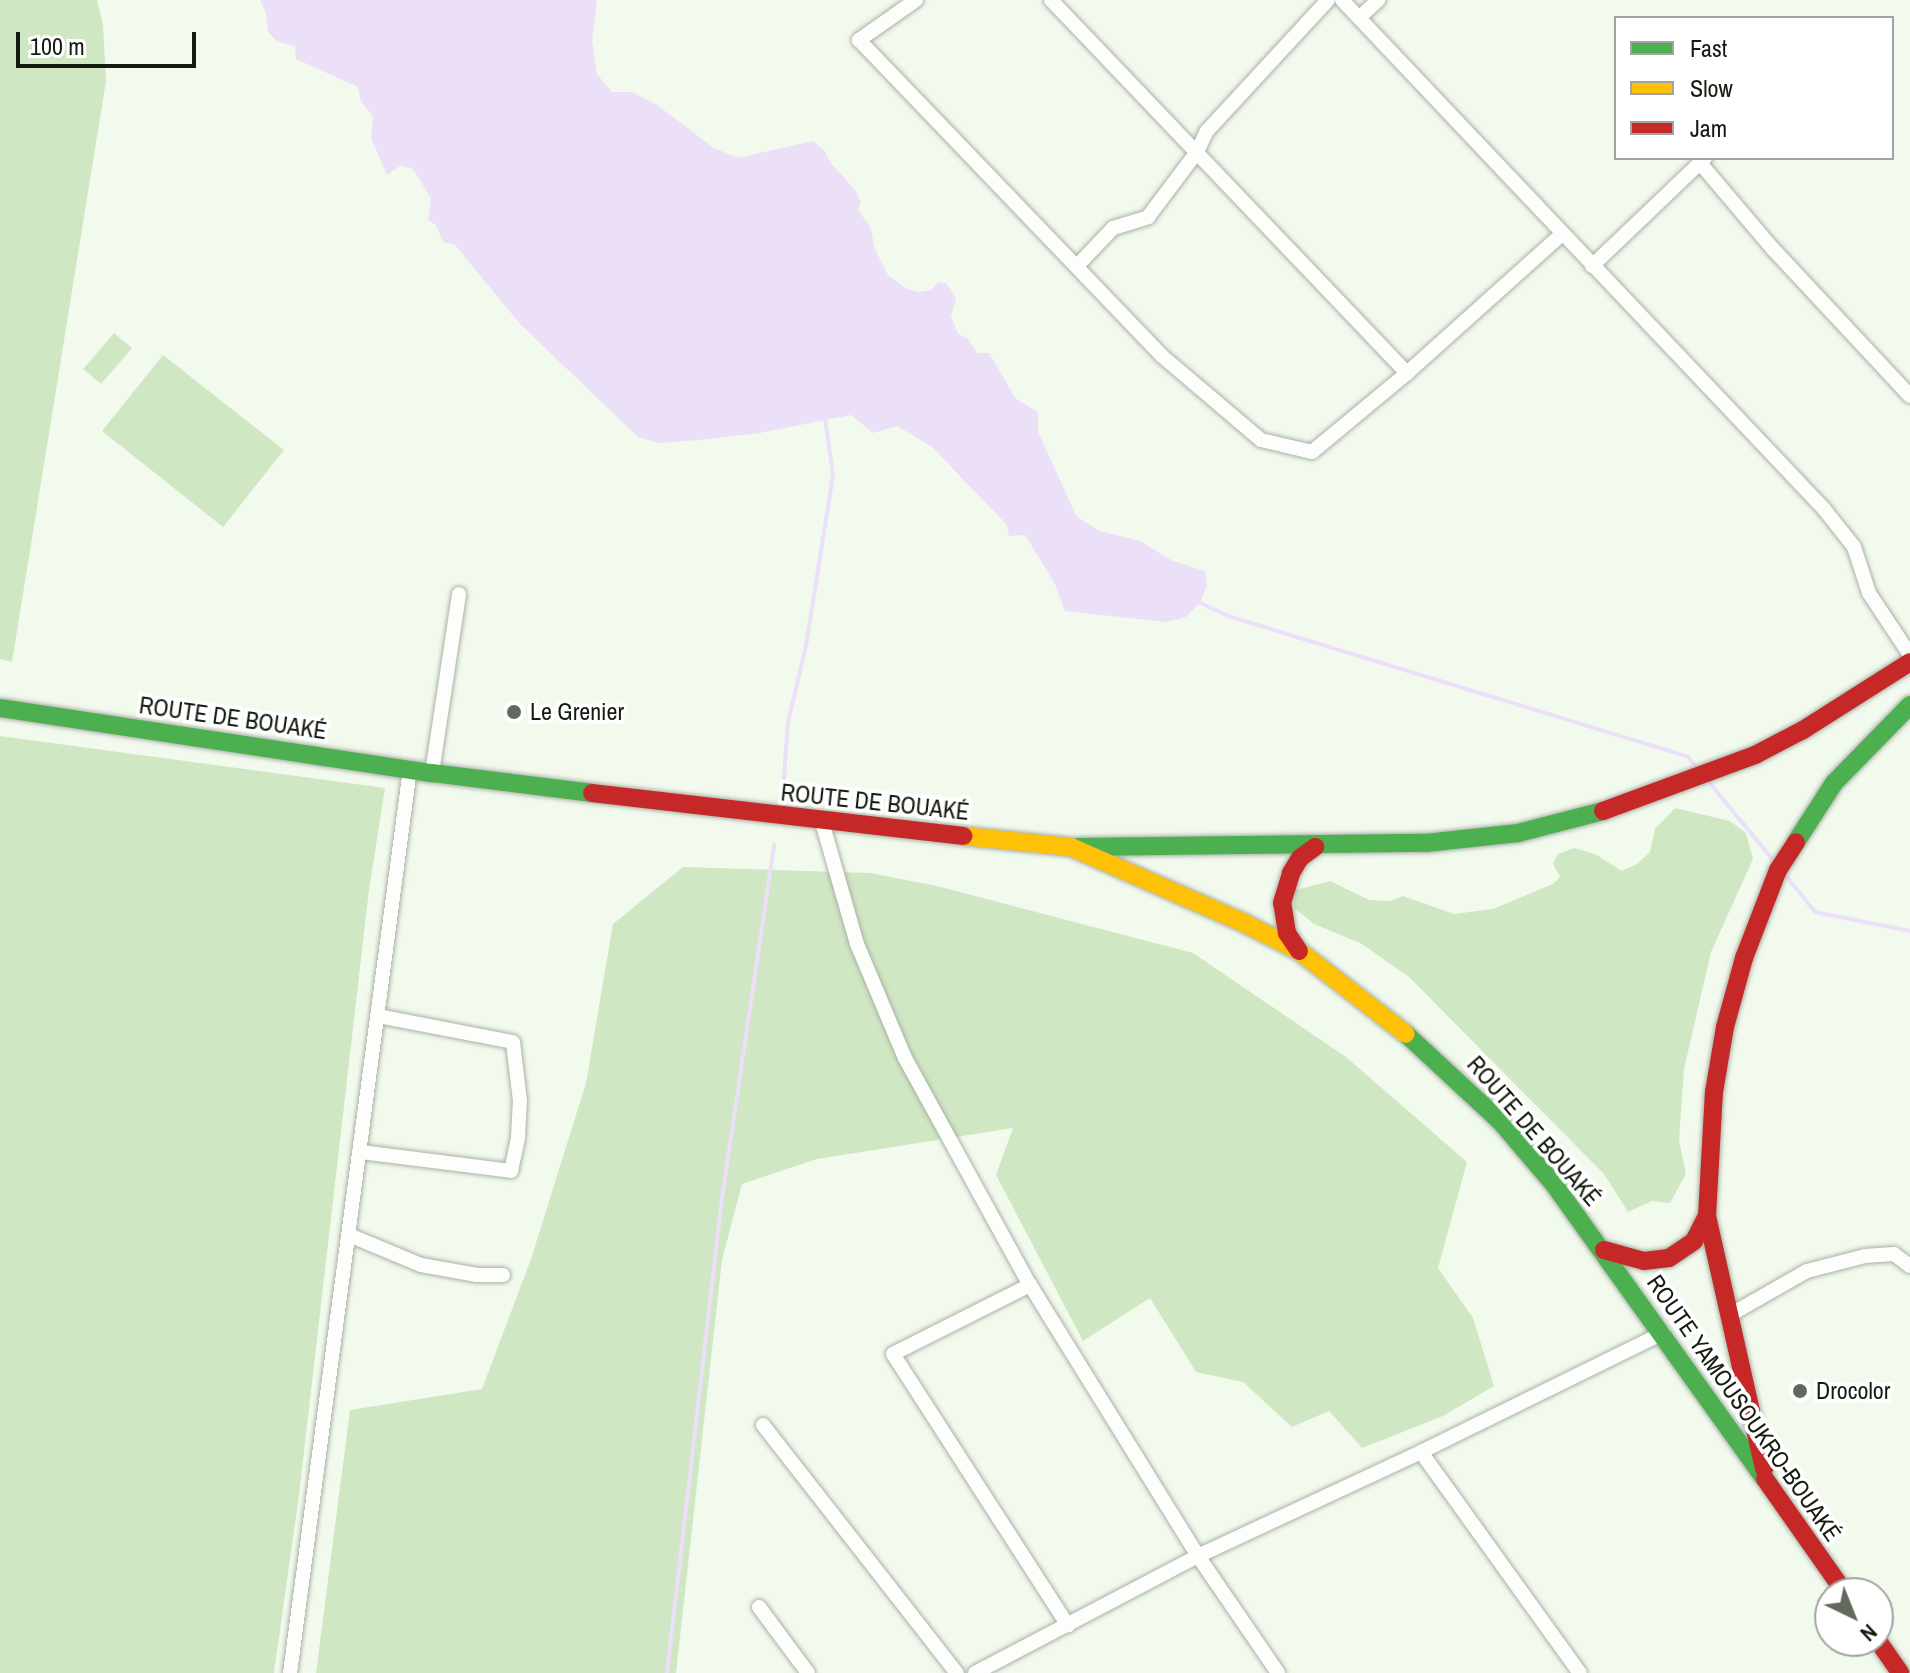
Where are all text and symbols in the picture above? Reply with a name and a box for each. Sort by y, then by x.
scale bar [20,16,200,66]
legend [1614,16,1894,160]
text: 100 m [30,30,85,62]
text: Fast [1690,32,1727,64]
text: Slow [1690,72,1733,104]
text: Jam [1690,112,1727,144]
street label: ROUTE DE BOUAKÉ [137,691,329,745]
place label: Le Grenier [530,698,624,726]
marker: Le Grenier [505,703,523,721]
street label: ROUTE DE BOUAKÉ [779,778,971,826]
street label: ROUTE DE BOUAKÉ [1461,1050,1607,1212]
street label: ROUTE YAMOUSOUKRO-BOUAKÉ [1641,1269,1847,1547]
place label: Drocolor [1816,1377,1890,1405]
marker: Drocolor [1791,1382,1809,1400]
north arrow [1814,1577,1894,1657]
text: N [1854,1618,1884,1649]

